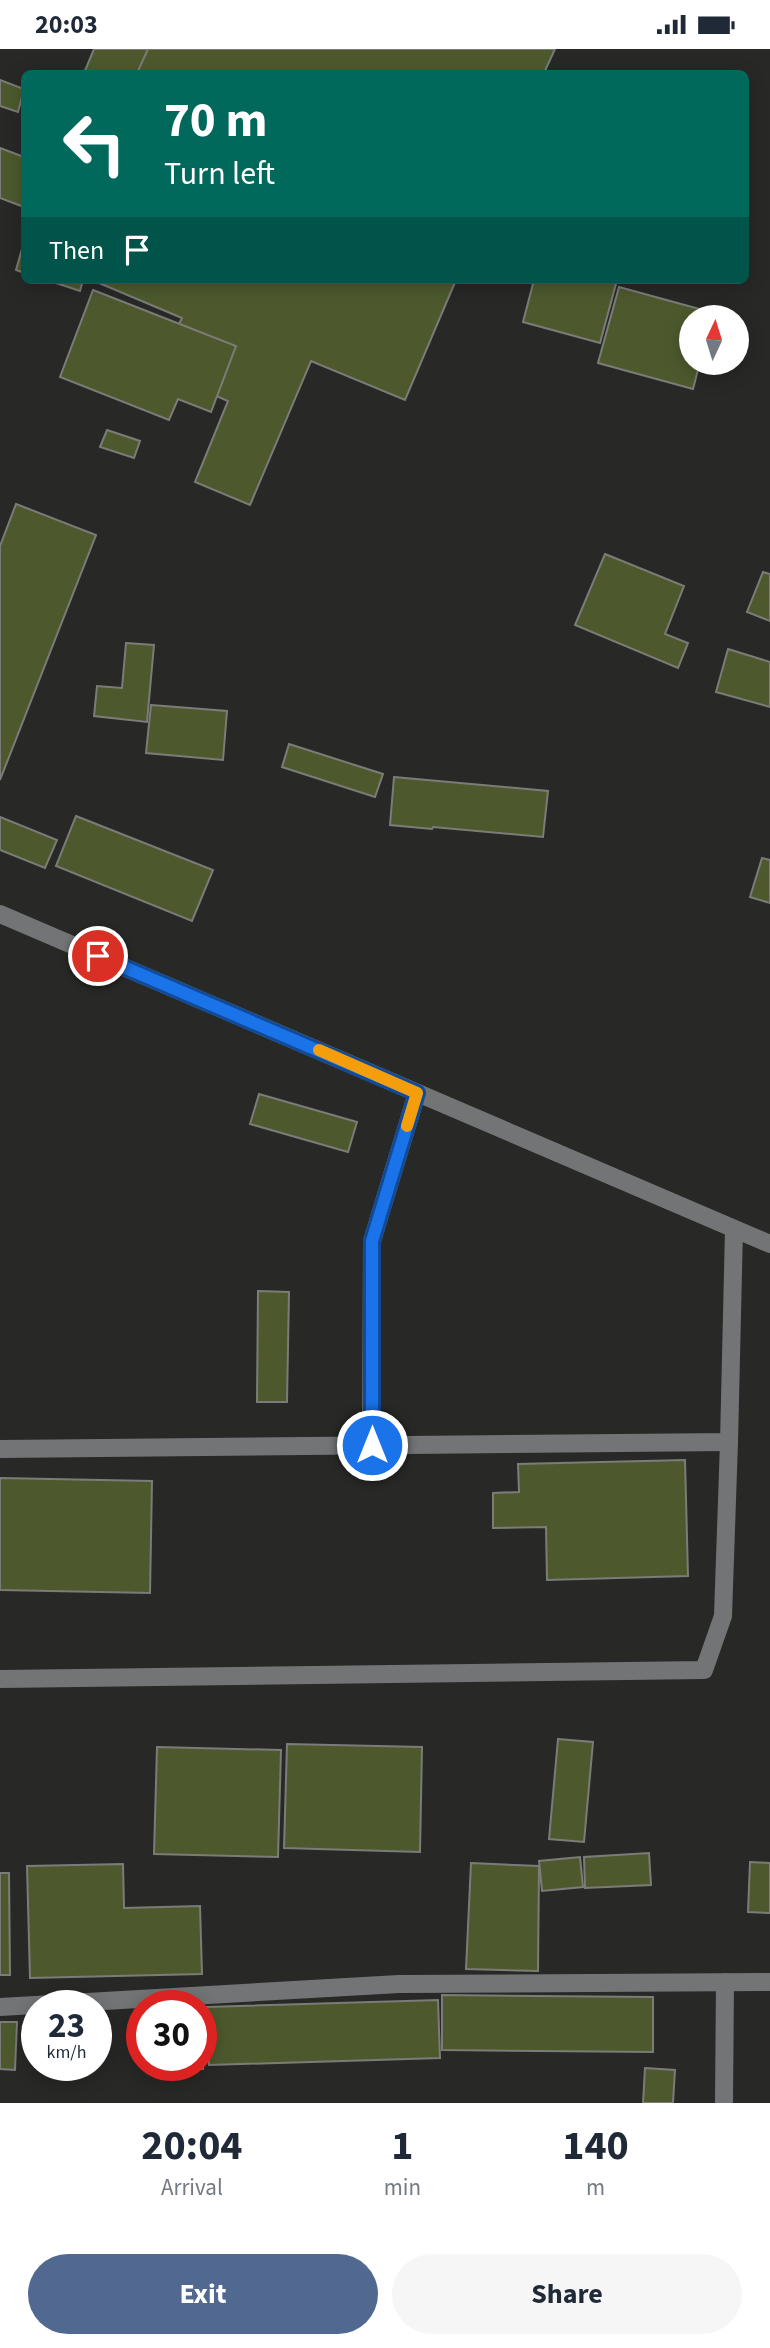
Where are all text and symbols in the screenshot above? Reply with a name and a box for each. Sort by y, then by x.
text: 20:03 [35,6,98,43]
text: 70 m [164,86,268,156]
icon: left [49,98,140,189]
text: Turn left [164,151,275,197]
icon: arrive [118,231,156,269]
text: Then [49,232,104,269]
north arrow [679,305,749,375]
map controls [679,305,749,375]
pin [68,926,128,986]
icon: arrive [79,937,117,975]
position arrow [335,1408,409,1482]
speed limit sign: 30 [126,1990,217,2081]
text: 23 [48,2001,85,2051]
text: km/h [47,2040,86,2065]
text: 20:04 [141,2116,243,2176]
text: 1 [391,2116,413,2176]
text: 140 [562,2116,629,2176]
text: Arrival [161,2171,223,2204]
text: min [384,2171,421,2204]
text: m [586,2171,605,2204]
button: Exit [28,2254,378,2334]
button: Share [392,2254,742,2334]

